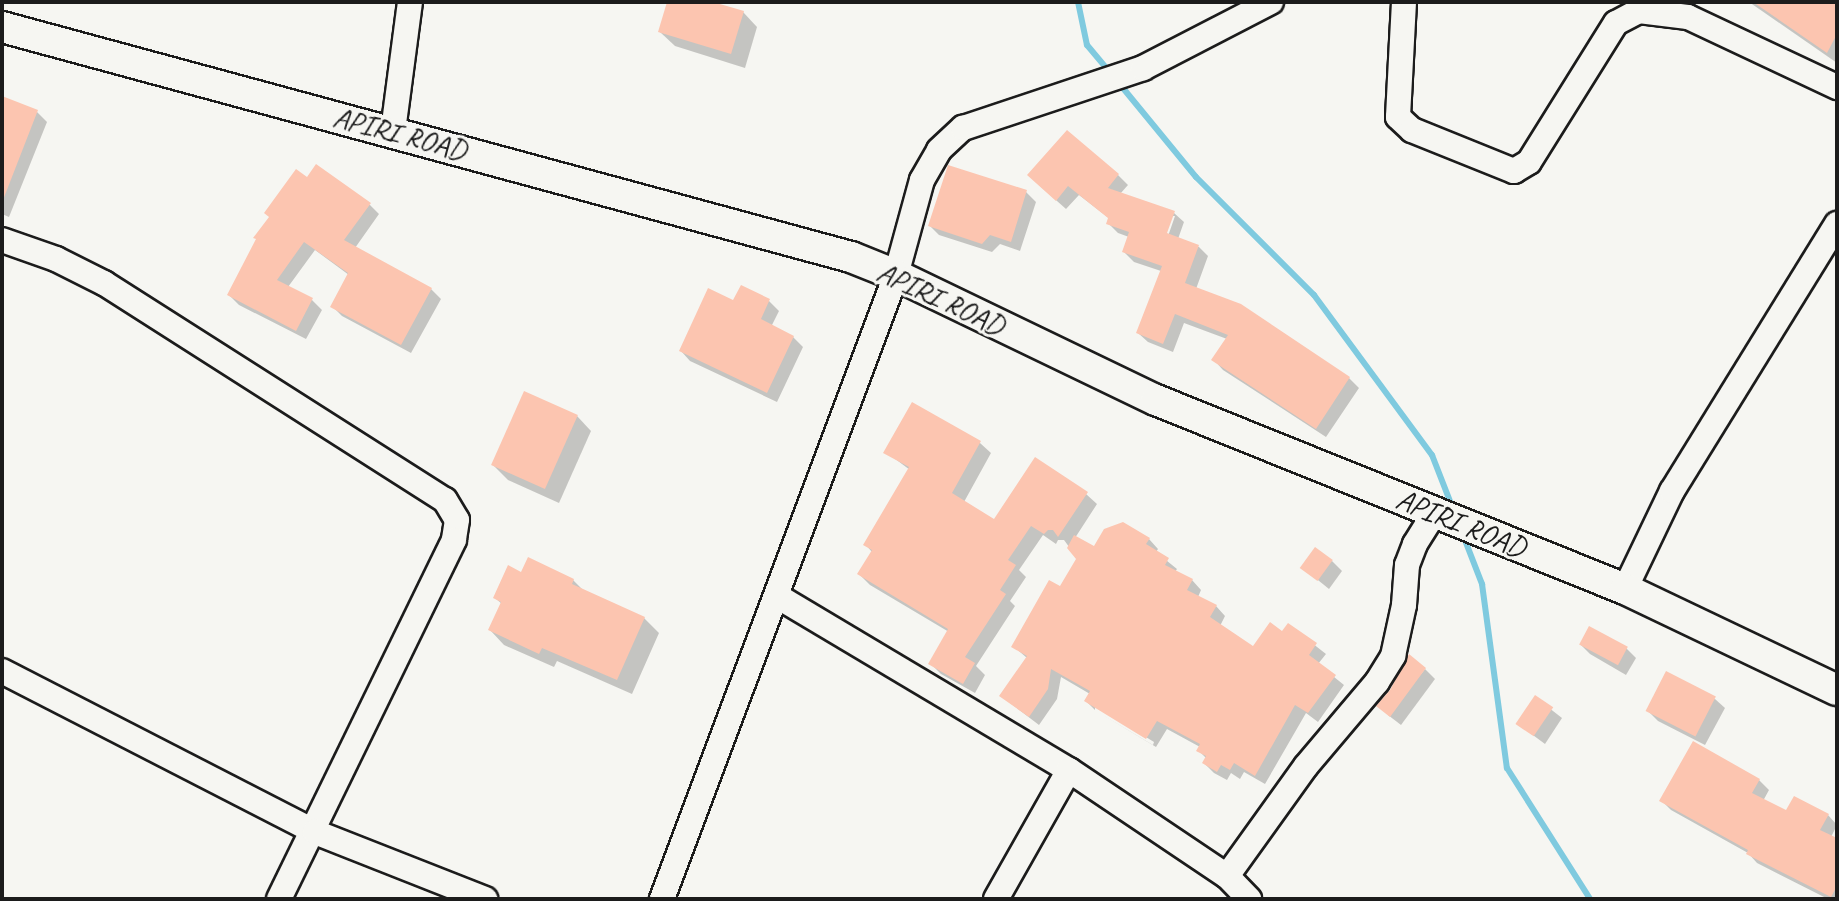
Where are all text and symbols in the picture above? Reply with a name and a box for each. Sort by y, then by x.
street label: APIRI ROAD [329,98,471,168]
street label: APIRI ROAD [871,253,1011,343]
street label: APIRI ROAD [1390,481,1532,565]

